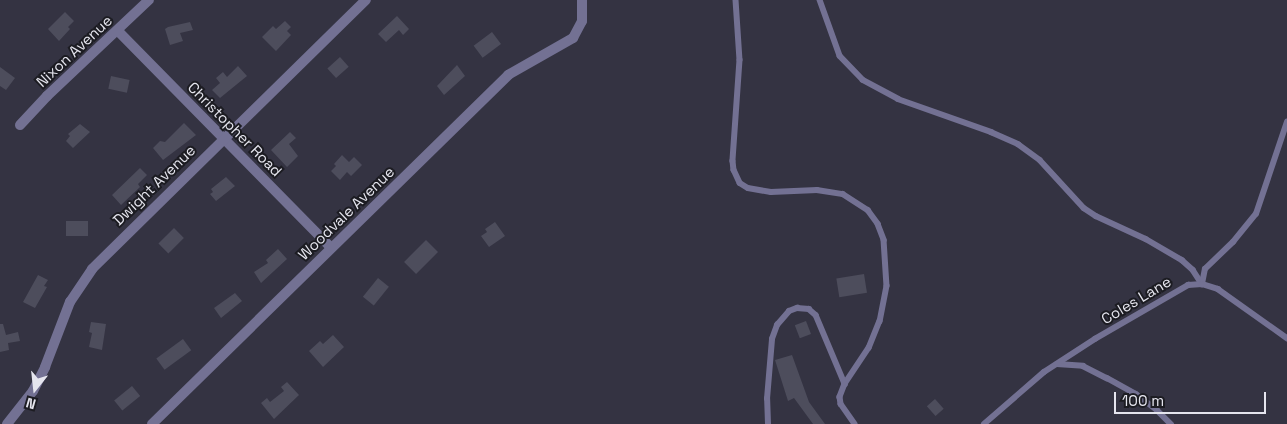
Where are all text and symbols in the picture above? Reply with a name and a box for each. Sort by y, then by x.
street label: Nixon Avenue [32,11,116,91]
street label: Christopher Road [184,78,286,180]
street label: Dwight Avenue [109,141,199,229]
street label: Woodvale Avenue [294,162,398,264]
street label: Coles Lane [1098,272,1174,328]
north arrow [10,364,60,414]
scale bar [1117,382,1270,414]
text: 100 m [1122,391,1164,410]
text: N [24,393,38,413]

